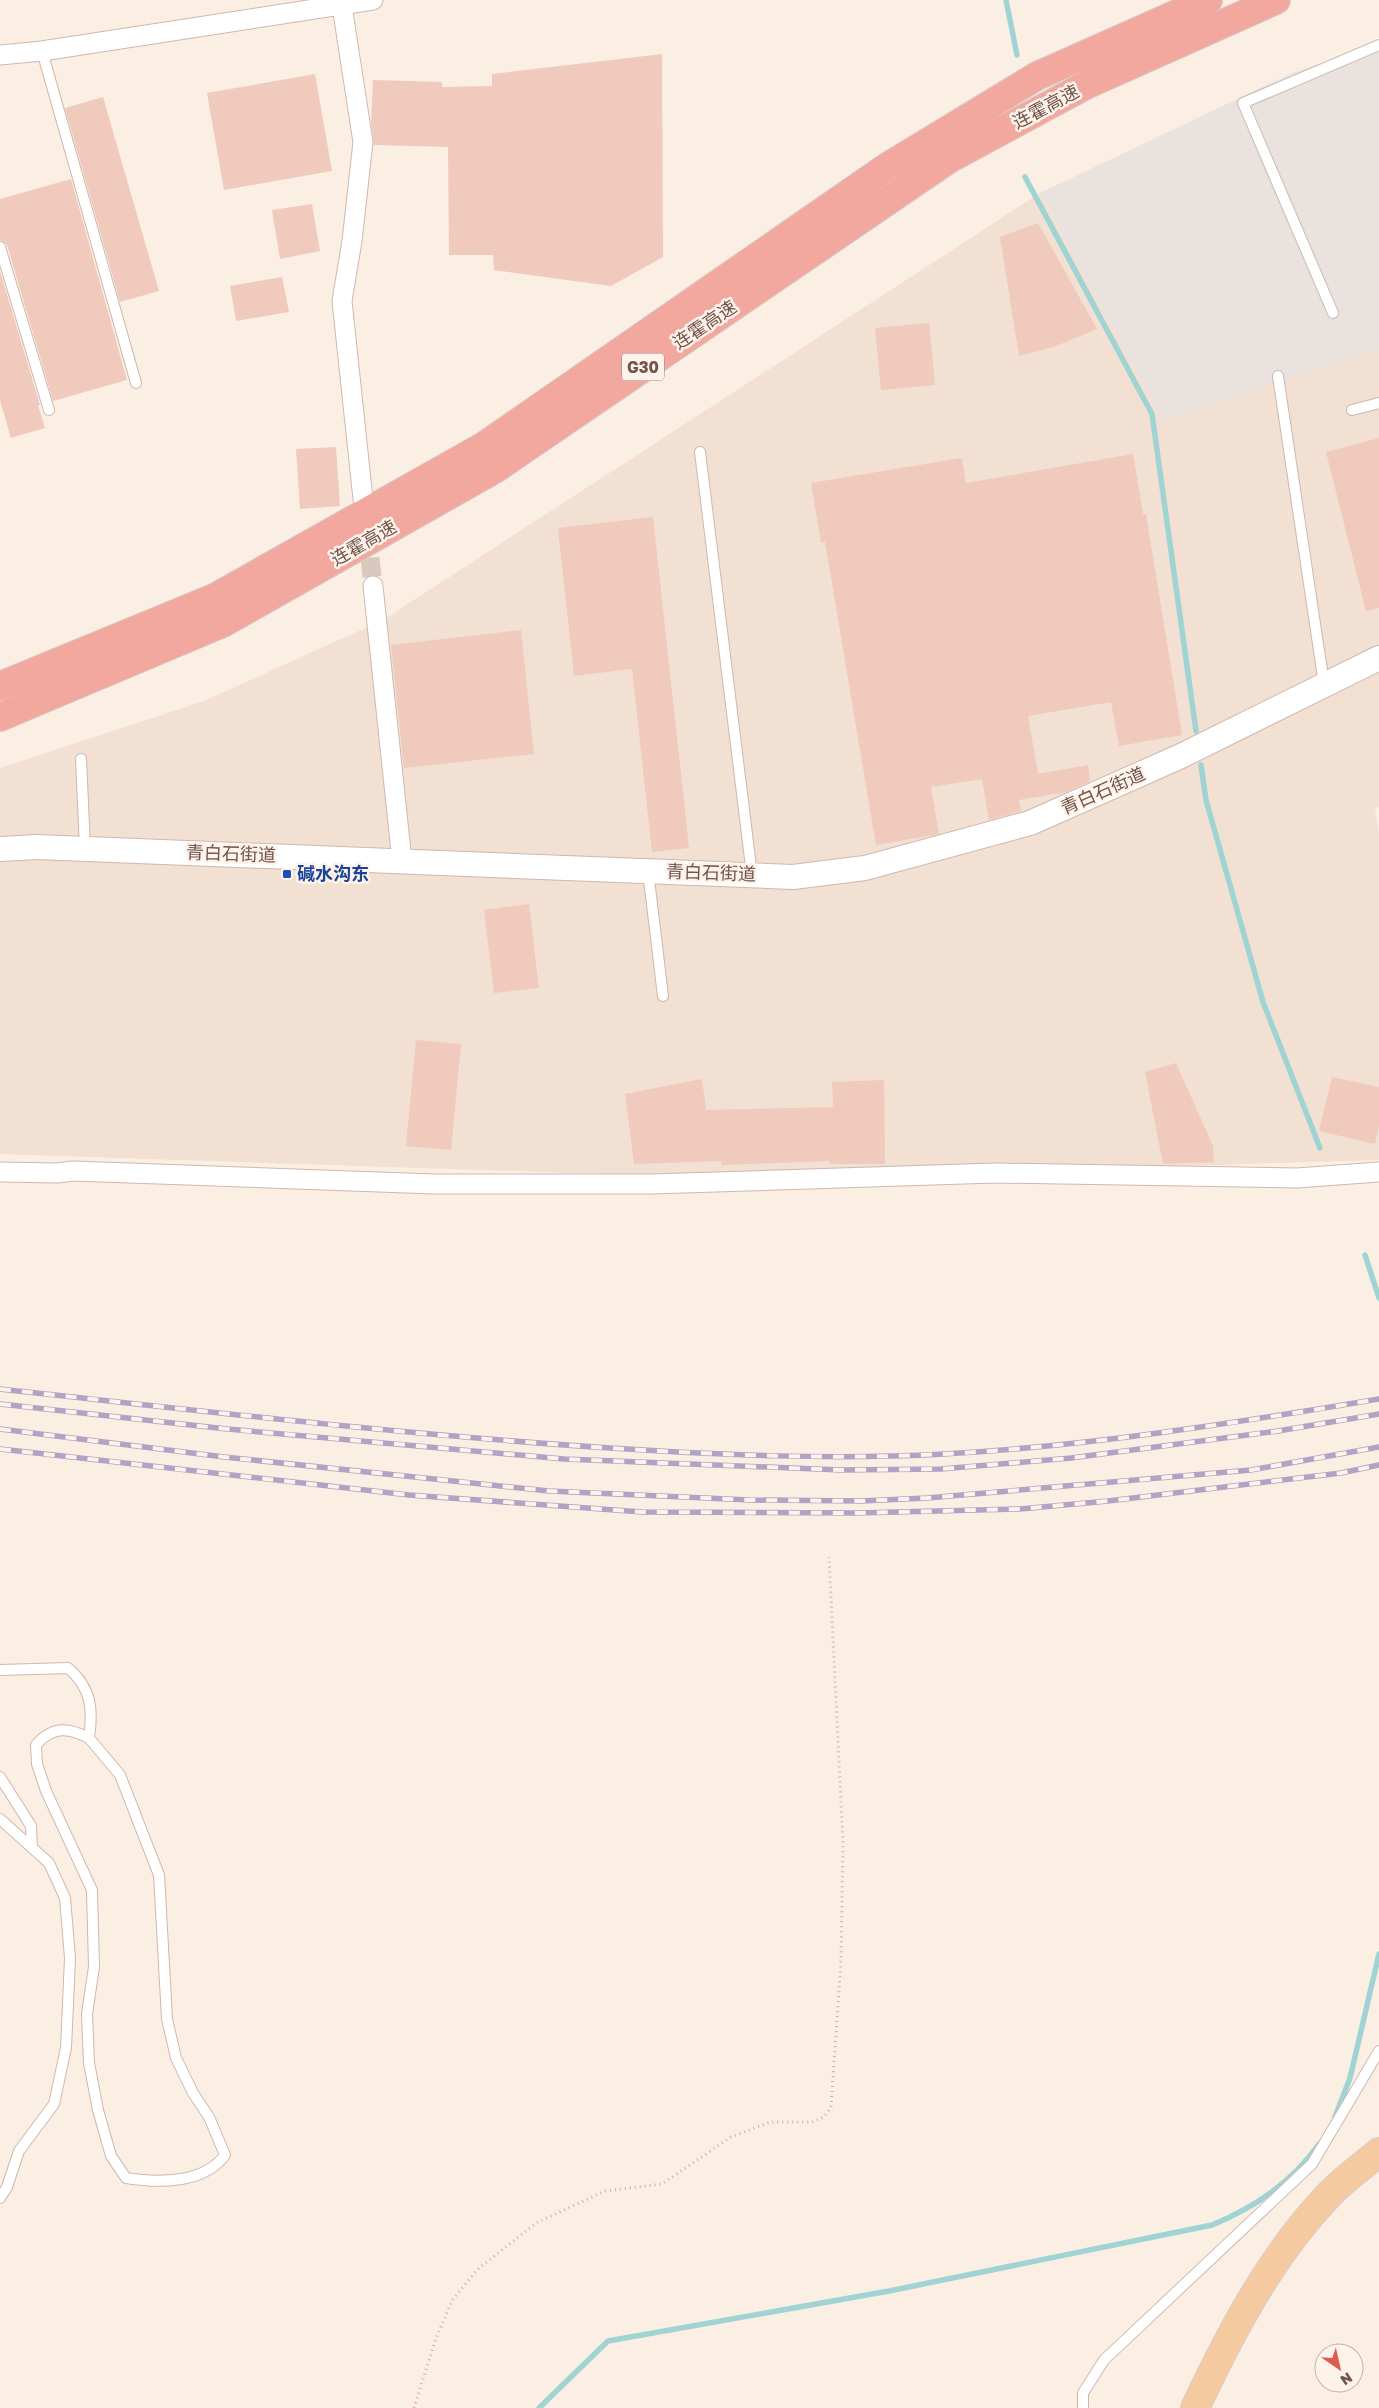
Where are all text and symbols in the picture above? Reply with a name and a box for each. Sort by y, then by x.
street label: 连霍高速 [1009,80,1082,133]
street label: 连霍高速 [668,295,740,353]
road number: G30 [622,354,664,381]
street label: 连霍高速 [327,515,400,570]
street label: 青白石街道 [1057,762,1148,818]
street label: 青白石街道 [186,840,276,866]
street label: 青白石街道 [666,859,756,885]
place label: 碱水沟东 [297,862,369,884]
marker: 碱水沟东 [281,868,293,880]
north arrow [1314,2343,1364,2393]
text: N [1337,2369,1356,2389]

